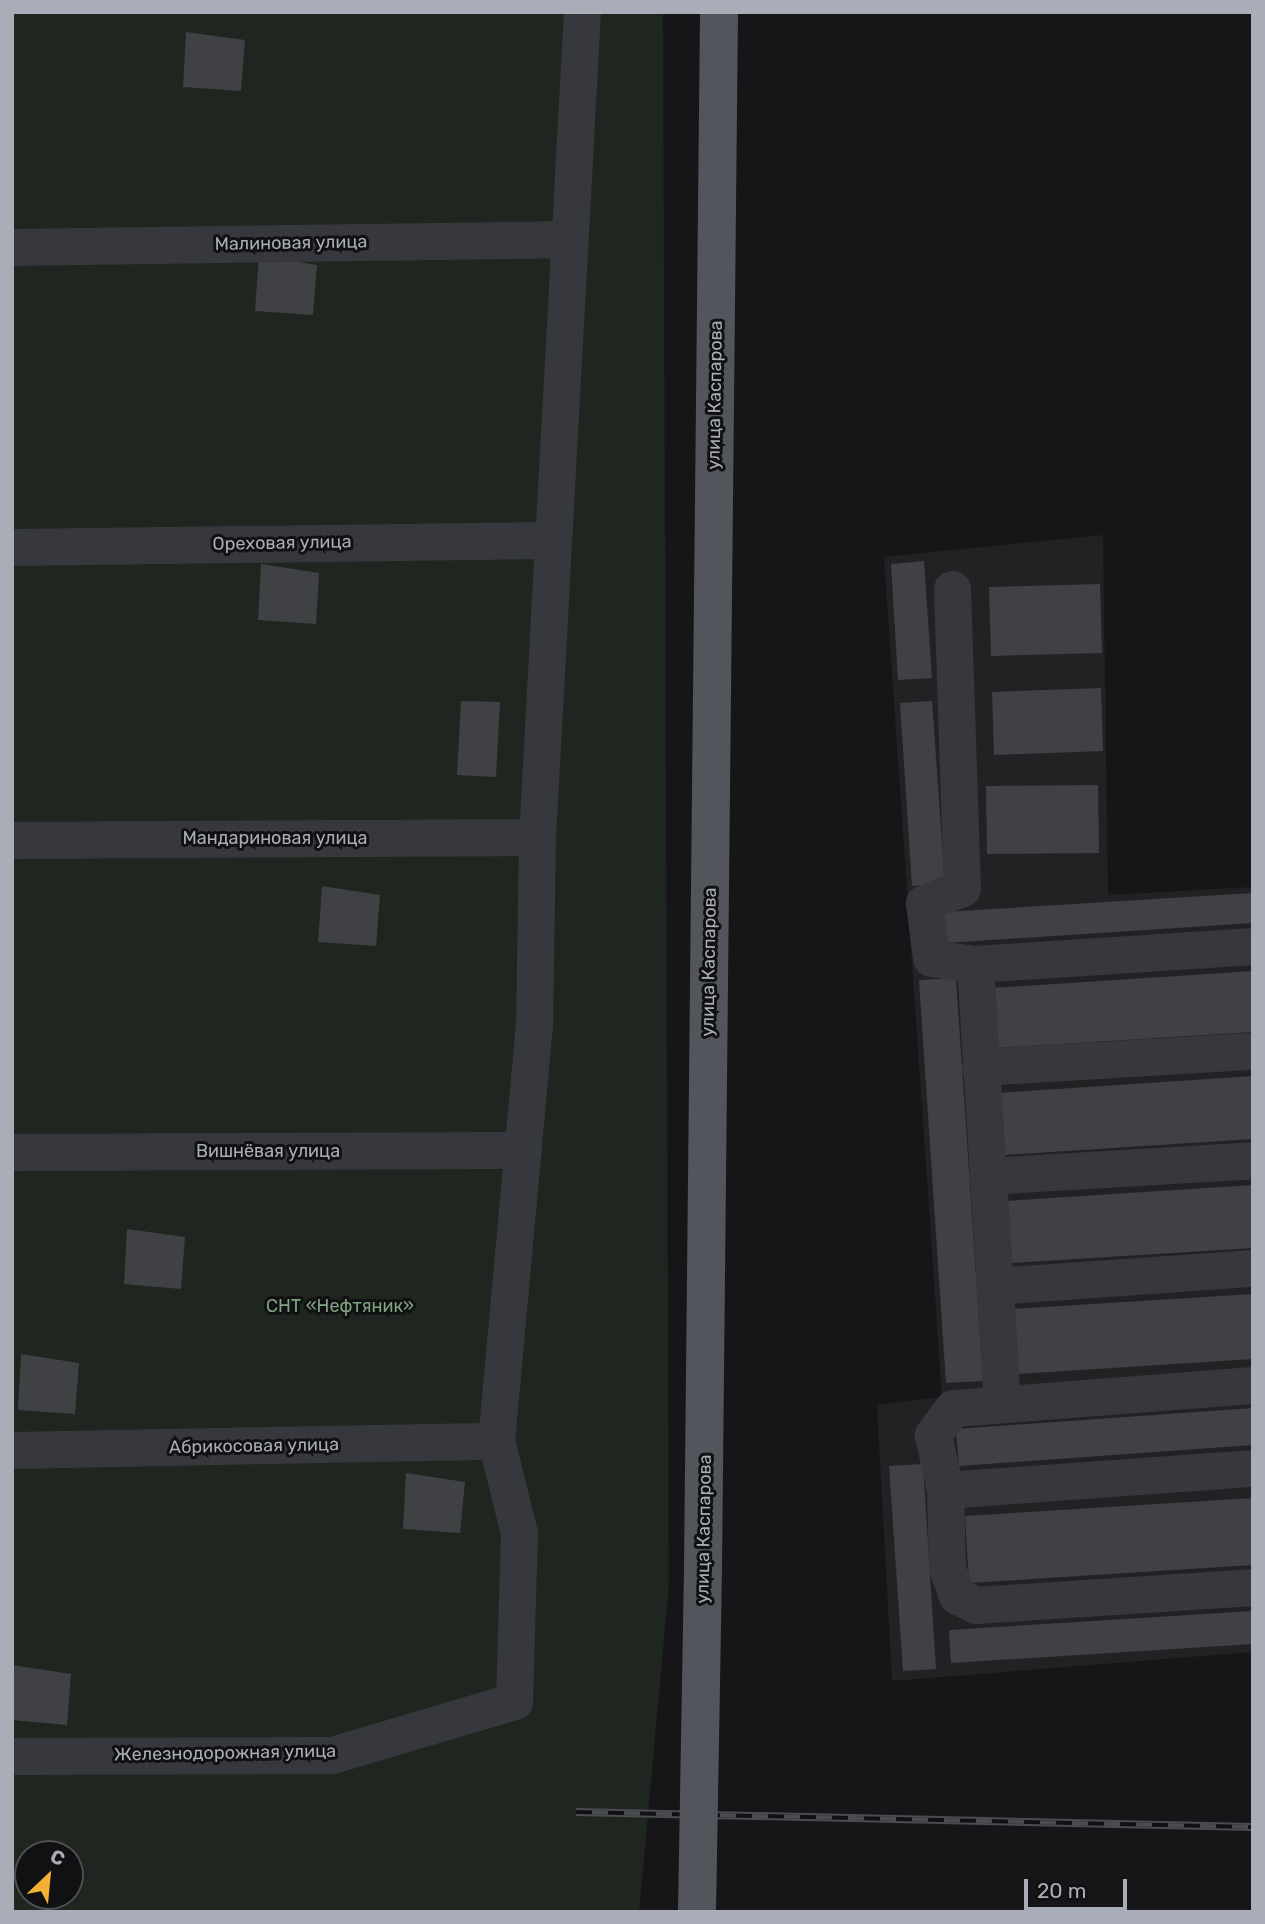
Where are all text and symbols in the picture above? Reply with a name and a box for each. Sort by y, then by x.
street label: Малиновая улица [214,231,368,255]
street label: улица Каспарова [703,320,727,470]
street label: Ореховая улица [212,531,352,555]
street label: Мандариновая улица [183,827,367,849]
street label: улица Каспарова [697,887,721,1037]
street label: Вишнёвая улица [196,1140,340,1162]
park label: СНТ «Нефтяник» [266,1295,414,1317]
street label: Абрикосовая улица [169,1434,339,1458]
street label: улица Каспарова [692,1454,716,1604]
street label: Железнодорожная улица [114,1740,336,1766]
north arrow [14,1840,84,1910]
text: С [47,1844,69,1871]
scale bar [1027,1864,1130,1908]
text: 20 m [1037,1878,1086,1903]

